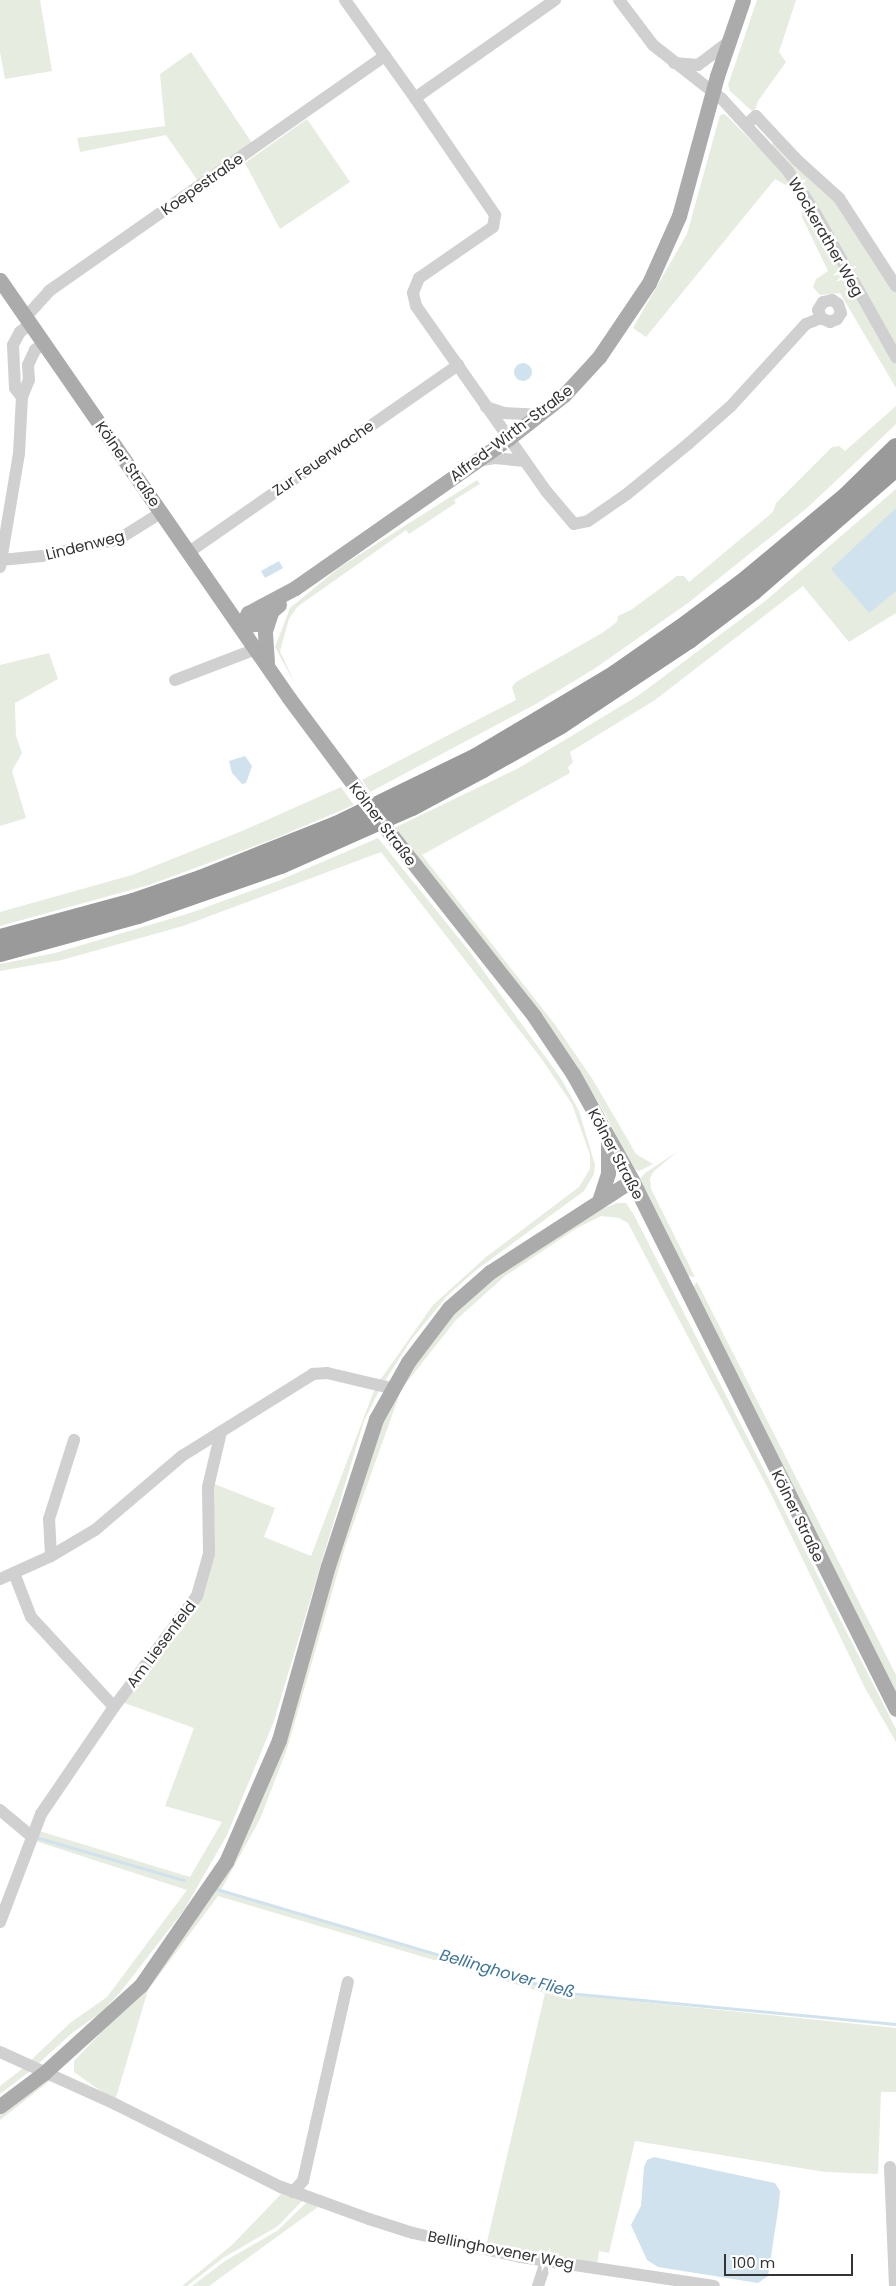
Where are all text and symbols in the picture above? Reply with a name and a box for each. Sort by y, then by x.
street label: Koepestraße [158,149,246,219]
street label: Wockerather Weg [785,174,867,300]
street label: Alfred-Wirth-Straße [446,381,576,485]
street label: Zur Feuerwache [269,416,377,500]
street label: Kölner Straße [92,418,164,510]
street label: Lindenweg [44,527,126,563]
street label: Kölner Straße [346,779,420,869]
street label: Kölner Straße [585,1105,647,1203]
street label: Kölner Straße [768,1467,828,1565]
street label: Am Liesenfeld [123,1597,199,1691]
water label: Bellinghover Fließ [437,1946,577,2002]
street label: Bellinghovener Weg [426,2227,576,2273]
scale bar [726,2244,855,2276]
text: 100 m [732,2252,775,2273]

